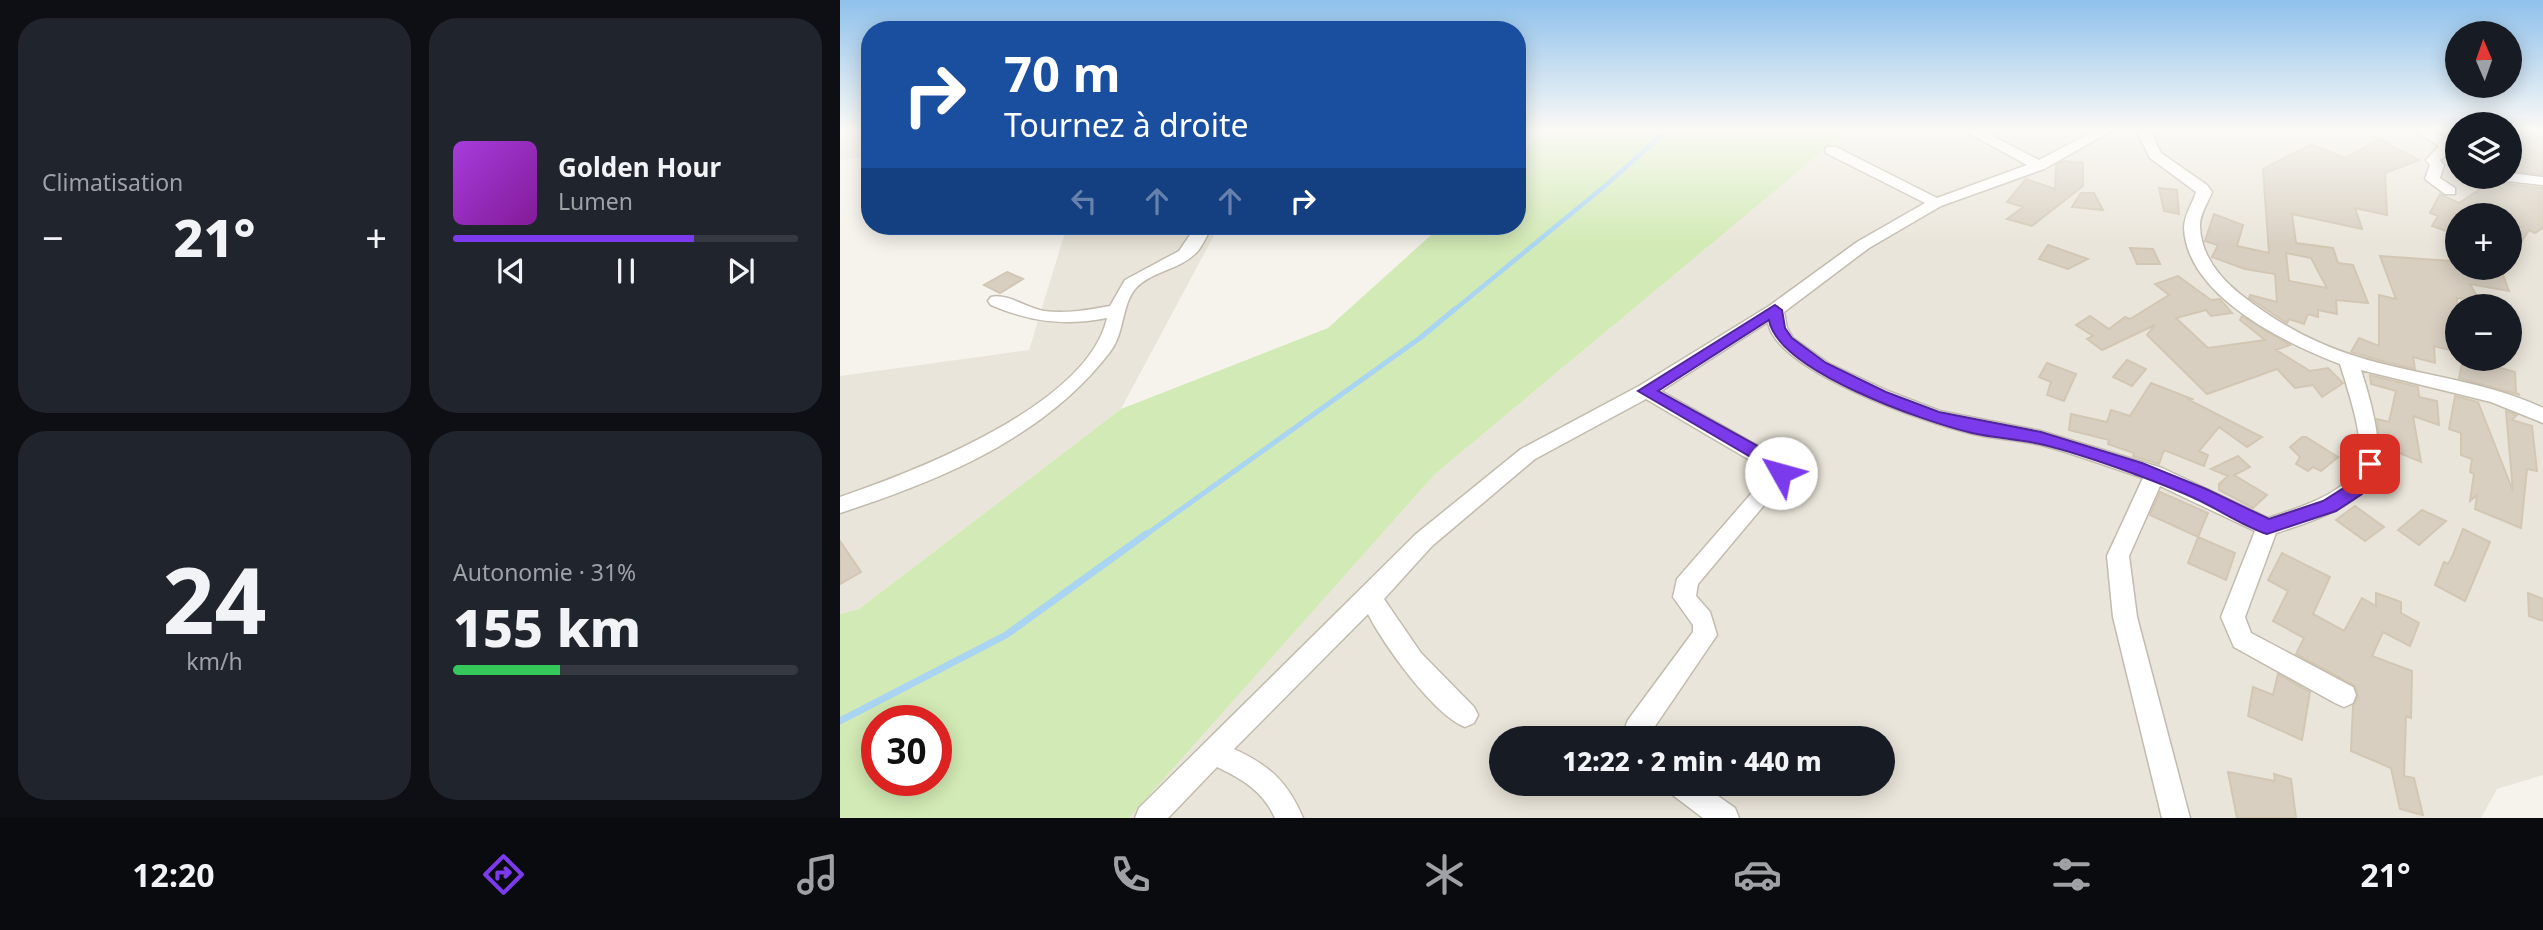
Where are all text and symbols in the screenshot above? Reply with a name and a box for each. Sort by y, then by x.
north arrow [2445,21,2522,98]
map controls [2445,21,2522,371]
text: 70 m [1004,40,1121,106]
icon: right [889,49,980,140]
text: Tournez à droite [1004,103,1249,146]
button: layers [2445,112,2522,189]
text: Golden Hour [558,149,721,185]
text: Climatisation [42,166,183,198]
icon: left [1065,182,1103,220]
icon: ahead [1138,182,1176,220]
icon: ahead [1211,182,1249,220]
icon: right [1284,182,1322,220]
text: Lumen [558,185,633,217]
text: 21° [173,201,256,272]
button: + [2445,203,2522,280]
text: − [42,211,64,263]
text: + [365,211,387,263]
icon: previous [492,252,530,290]
icon: pause [607,252,645,290]
icon: next [722,252,760,290]
button: − [2445,294,2522,371]
pin [2340,434,2400,494]
position arrow [1744,436,1818,510]
icon: arrive [2351,445,2389,483]
text: 24 [162,537,267,661]
text: Autonomie · 31% [453,556,636,588]
text: 155 km [453,591,641,662]
text: km/h [186,645,243,677]
speed limit sign: 30 [861,705,952,796]
text: 12:22 · 2 min · 440 m [1562,743,1822,779]
icon: directions [479,850,528,899]
icon: music [793,850,842,899]
icon: phone [1106,850,1155,899]
icon: climate [1420,850,1469,899]
icon: car [1733,850,1782,899]
icon: filters [2047,850,2096,899]
text: 12:20 [132,853,215,896]
text: 21° [2360,853,2411,896]

